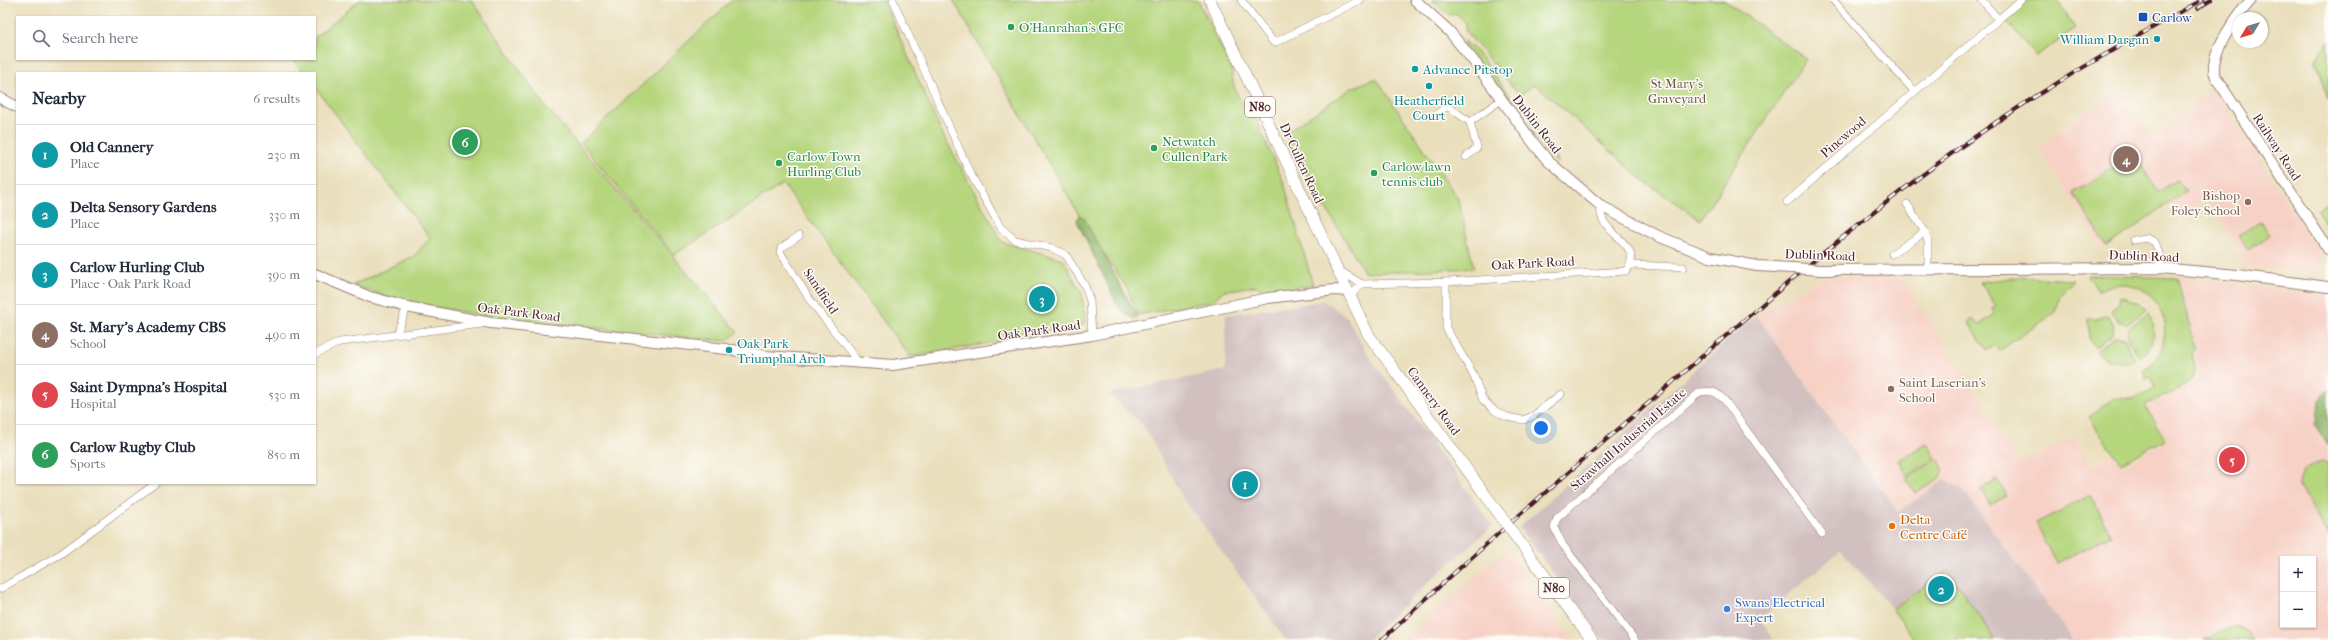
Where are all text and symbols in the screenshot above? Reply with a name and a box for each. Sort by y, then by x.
place label: Carlow [2152,10,2192,25]
marker: Carlow [2137,11,2149,23]
north arrow [2232,12,2268,48]
search box [16,16,316,60]
place label: O'Hanrahan's GFC [1019,20,1124,35]
marker: O'Hanrahan's GFC [1006,22,1016,32]
icon: search [30,27,52,49]
text: Search here [62,29,138,47]
place label: William Dargan [2059,32,2149,47]
marker: William Dargan [2152,34,2162,44]
place label: Advance Pitstop [1422,62,1513,77]
marker: Advance Pitstop [1410,64,1420,74]
park label: St Mary's Graveyard [1648,76,1707,106]
marker: Heatherfield Court [1424,81,1434,91]
text: Nearby [32,88,86,108]
text: 6 results [253,91,300,106]
street label: Dublin Road [1509,92,1565,157]
place label: Heatherfield Court [1394,93,1465,123]
road number: N80 [1245,97,1275,117]
street label: Railway Road [2250,111,2305,184]
street label: Pinewood [1817,113,1869,161]
street label: Dr Cullen Road [1277,120,1328,206]
pin: 6 [452,127,478,157]
place label: Netwatch Cullen Park [1162,134,1228,164]
text: Old Cannery [70,138,153,156]
marker: Netwatch Cullen Park [1149,143,1159,153]
pin: 4 [2113,144,2139,174]
text: 1 [43,147,47,162]
text: 230 m [267,147,300,162]
place label: Carlow Town Hurling Club [787,149,861,179]
text: Place [70,156,100,171]
marker: Carlow Town Hurling Club [774,158,784,168]
place label: Carlow lawn tennis club [1382,159,1452,189]
marker: Carlow lawn tennis club [1369,168,1379,178]
place label: Bishop Foley School [2171,188,2240,218]
marker: Bishop Foley School [2243,197,2253,207]
text: Delta Sensory Gardens [70,198,216,216]
text: 2 [42,207,48,222]
text: 330 m [269,207,300,222]
text: Place [70,216,100,231]
street label: Dublin Road [1784,246,1856,264]
street label: Dublin Road [2108,247,2180,265]
street label: Oak Park Road [1491,253,1576,273]
text: Carlow Hurling Club [70,258,204,276]
street label: Sandfield [800,265,842,317]
text: 3 [42,267,48,282]
text: 390 m [267,267,300,282]
text: Place · Oak Park Road [70,276,191,291]
pin: 3 [1029,284,1055,314]
street label: Oak Park Road [477,299,562,325]
street label: Oak Park Road [997,317,1082,343]
text: St. Mary's Academy CBS [70,318,226,336]
text: 4 [41,327,49,342]
text: 490 m [265,327,300,342]
text: School [70,336,106,351]
place label: Oak Park Triumphal Arch [737,336,827,366]
marker: Oak Park Triumphal Arch [724,345,734,355]
street label: Cannery Road [1404,364,1464,439]
place label: Saint Laserian's School [1899,375,1986,405]
text: Saint Dympna's Hospital [70,378,227,396]
street label: Strawhall Industrial Estate [1567,384,1689,493]
marker: Saint Laserian's School [1886,384,1896,394]
text: 5 [42,387,48,402]
text: 530 m [268,387,300,402]
text: Hospital [70,396,117,411]
your location [1531,418,1551,438]
text: Carlow Rugby Club [70,438,195,456]
pin: 5 [2219,445,2245,475]
text: 6 [41,447,49,462]
text: 850 m [267,447,300,462]
text: Sports [70,456,105,471]
pin: 1 [1232,469,1258,499]
place label: Delta Centre Café [1900,512,1968,542]
marker: Delta Centre Café [1887,521,1897,531]
map controls [2280,556,2316,628]
button: + [2280,556,2316,592]
pin: 2 [1928,574,1954,604]
road number: N80 [1539,578,1569,598]
button: − [2280,592,2316,628]
place label: Swans Electrical Expert [1735,595,1825,625]
marker: Swans Electrical Expert [1722,604,1732,614]

